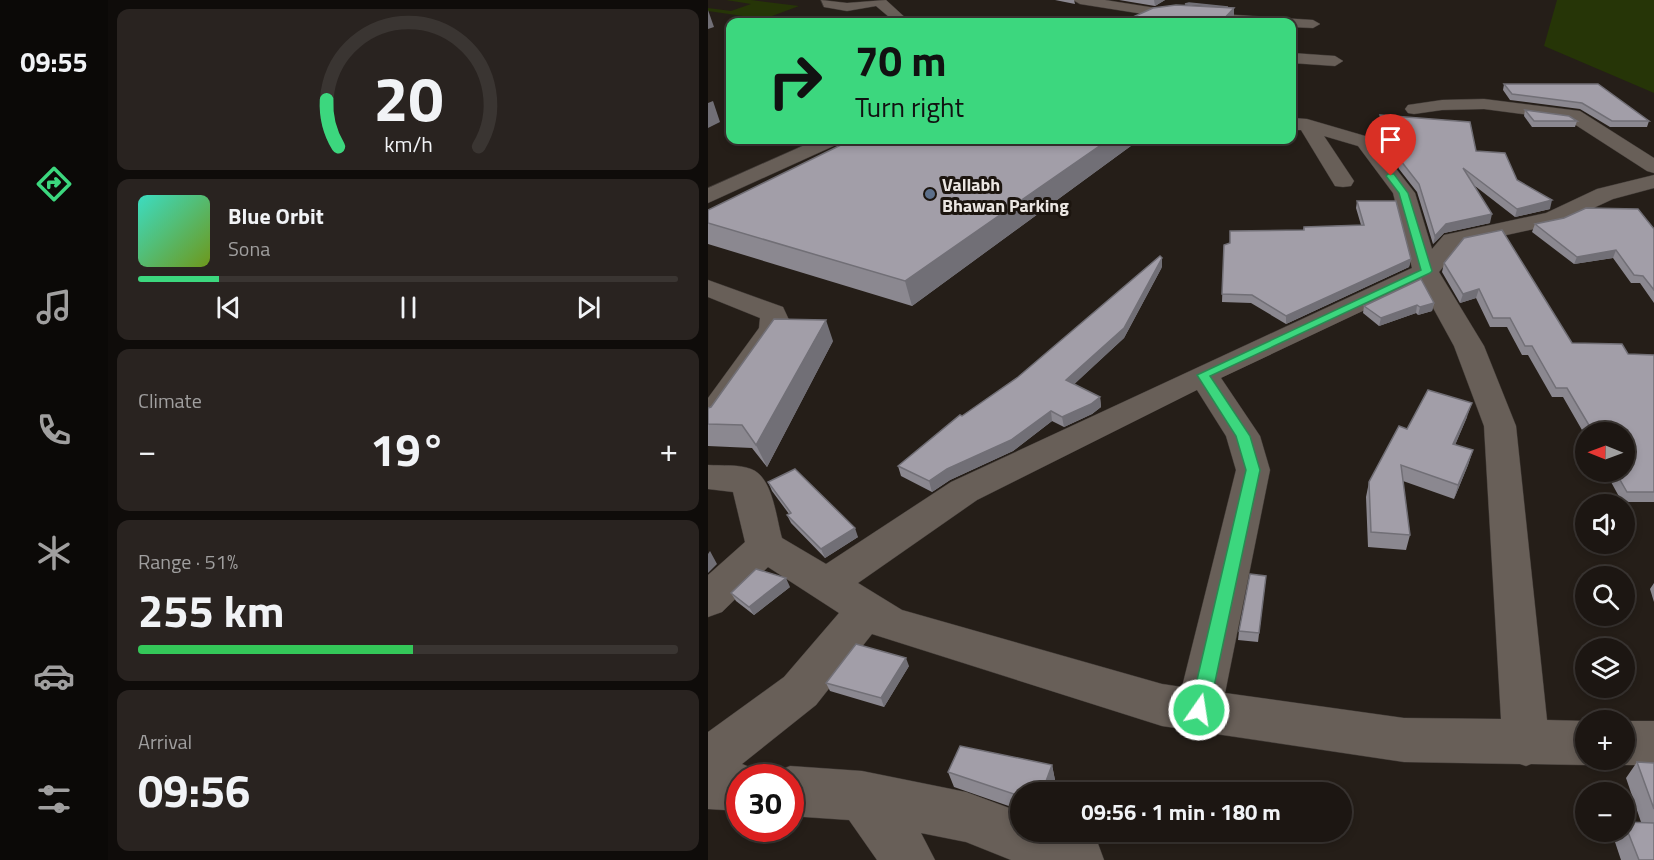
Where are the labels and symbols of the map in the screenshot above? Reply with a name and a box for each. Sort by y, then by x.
pin [1365,114,1416,176]
place label: Vallabh Bhawan Parking [942,171,1069,219]
marker: Vallabh Bhawan Parking [923,187,937,201]
north arrow [1575,422,1635,482]
position arrow [1167,678,1231,742]
speed limit sign: 30 [726,764,804,842]

